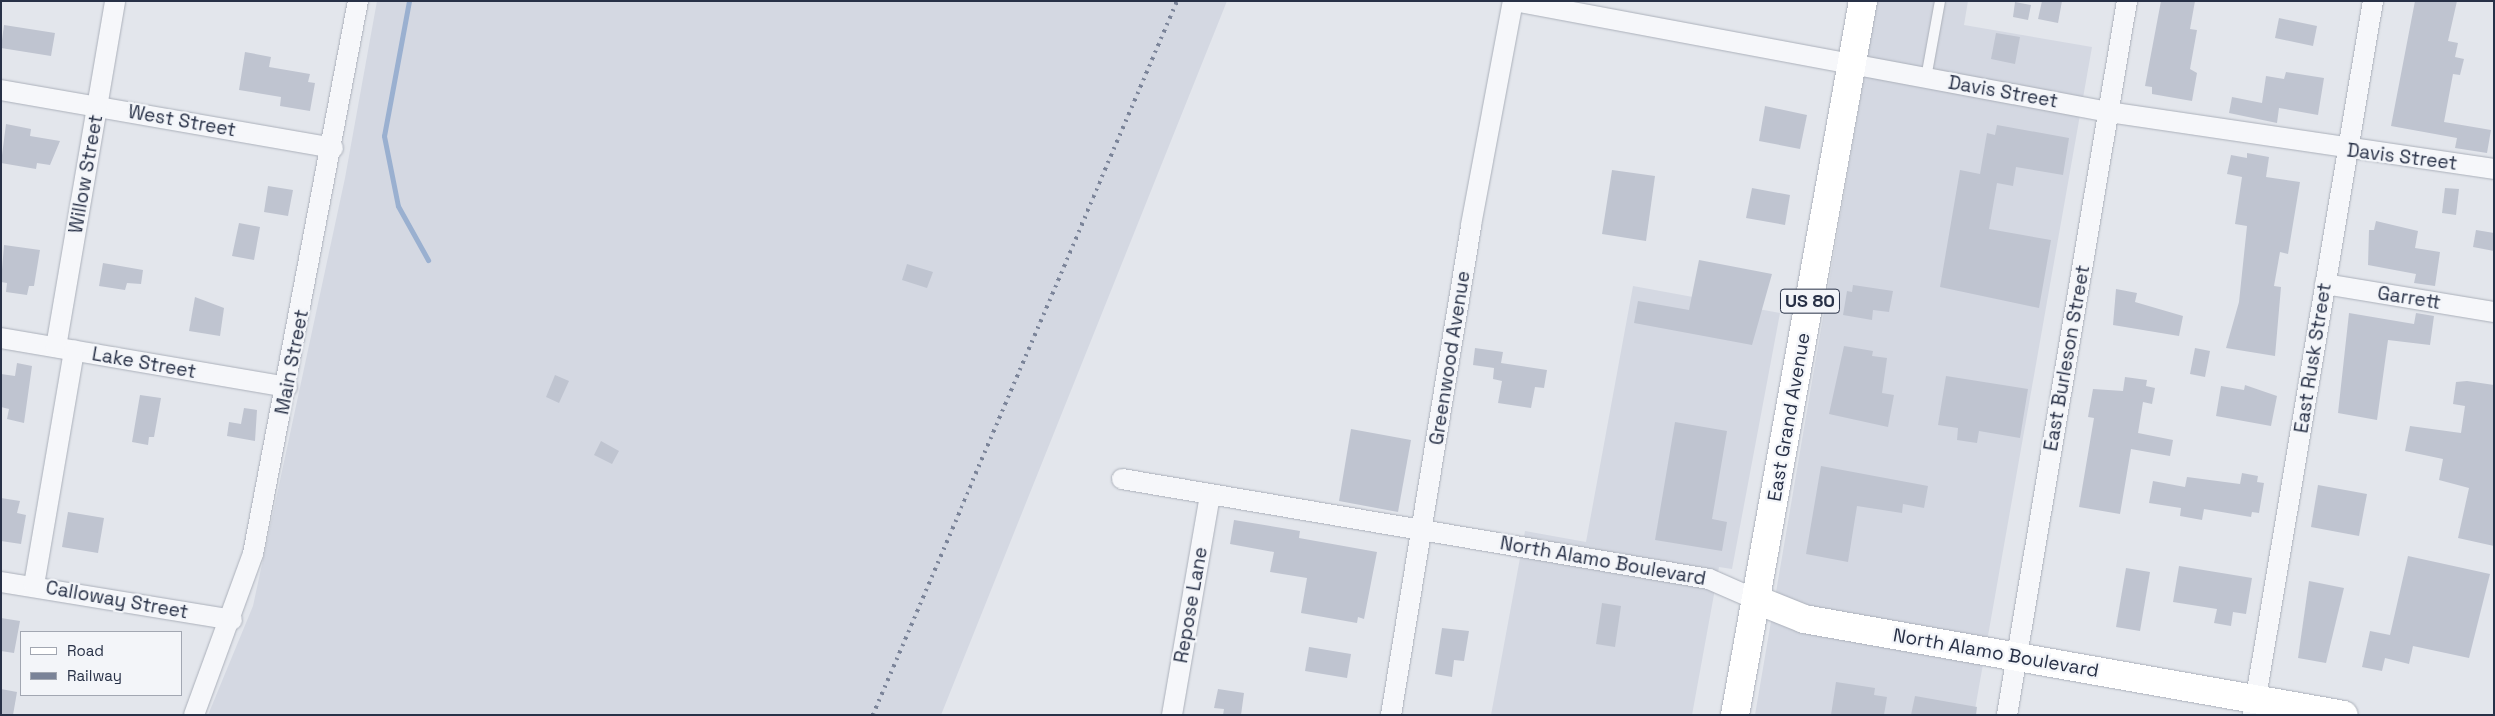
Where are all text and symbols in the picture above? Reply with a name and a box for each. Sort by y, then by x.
street label: Davis Street [1946,71,2060,113]
street label: West Street [126,100,238,142]
street label: Willow Street [64,113,108,235]
street label: Davis Street [2346,139,2458,175]
street label: East Burleson Street [2039,263,2095,453]
street label: Greenwood Avenue [1425,269,1475,447]
street label: East Rusk Street [2290,281,2336,435]
street label: Garrett [2376,282,2442,314]
road number: US 80 [1779,286,1841,316]
street label: Main Street [271,307,313,417]
street label: East Grand Avenue [1763,331,1815,503]
street label: Lake Street [90,343,198,383]
street label: North Alamo Boulevard [1498,532,1708,590]
street label: Repose Lane [1170,545,1212,665]
street label: Calloway Street [44,576,190,624]
street label: North Alamo Boulevard [1891,624,2101,682]
legend [20,631,182,696]
text: Road [67,641,104,660]
text: Railway [67,666,122,685]

